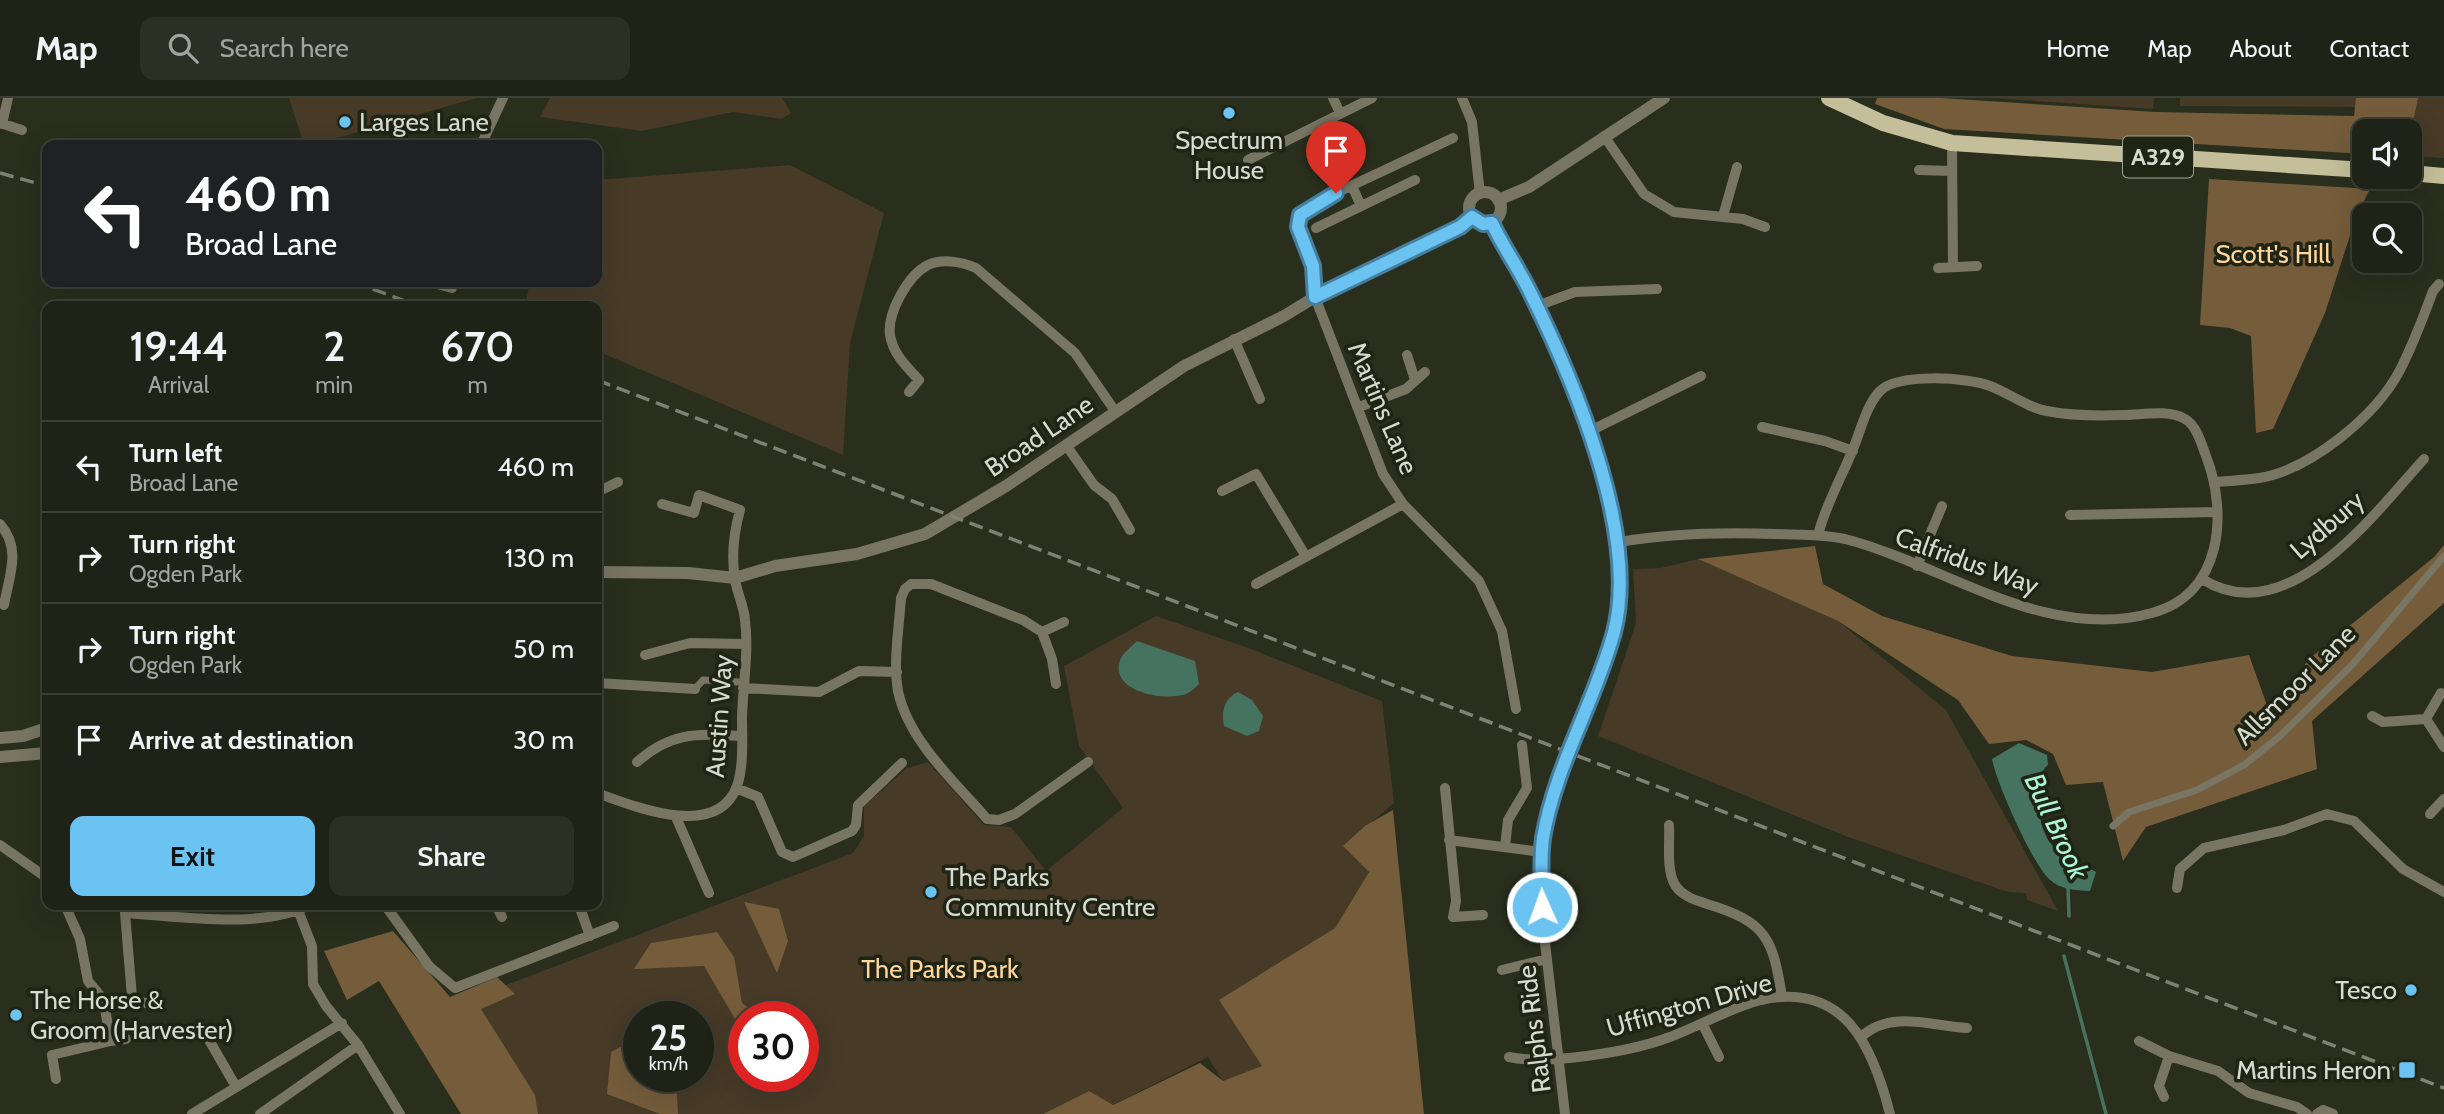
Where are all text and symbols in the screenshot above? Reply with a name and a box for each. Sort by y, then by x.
search box [140,17,630,80]
text: Map [35,28,98,68]
icon: search [164,29,202,67]
text: Search here [220,32,349,64]
text: Home [2046,34,2109,63]
text: Map [2147,34,2192,63]
text: About [2230,34,2292,63]
text: Contact [2330,34,2409,63]
marker: Spectrum House [1221,105,1237,121]
place label: Larges Lane [359,106,489,138]
marker: Larges Lane [337,114,353,130]
map controls [2352,119,2422,273]
button: sound [2352,119,2422,189]
pin [1306,121,1366,193]
place label: Spectrum House [1175,124,1283,186]
icon: arrive [1317,132,1355,170]
road number: A329 [2123,136,2193,178]
text: 460 m [185,164,331,223]
icon: left [70,168,161,259]
button: search [2352,203,2422,273]
text: Broad Lane [185,224,337,263]
park label: Scott's Hill [2215,238,2331,270]
text: 19:44 [129,320,228,372]
text: 2 [323,320,345,372]
text: 670 [441,320,515,372]
street label: Martins Lane [1341,337,1425,479]
text: Arrival [148,371,209,399]
text: min [315,371,353,399]
text: m [467,371,488,399]
street label: Broad Lane [979,388,1099,484]
text: Turn left [129,437,222,469]
icon: left [70,448,108,486]
text: 460 m [497,451,574,483]
text: Broad Lane [129,469,238,497]
street label: Lydbury [2283,484,2371,566]
street label: Calfridus Way [1891,520,2043,602]
text: Turn right [129,528,235,560]
icon: right [70,539,108,577]
text: 130 m [505,542,574,574]
text: Ogden Park [129,560,242,588]
street label: Allsmoor Lane [2228,618,2362,752]
text: Turn right [129,619,235,651]
icon: right [70,630,108,668]
text: 50 m [513,633,574,665]
text: Ogden Park [129,651,242,679]
street label: Austin Way [699,653,739,779]
icon: arrive [70,721,108,759]
text: Arrive at destination [129,724,354,756]
text: 30 m [513,724,574,756]
water label: Bull Brook [2018,768,2097,885]
button: Exit [70,816,315,896]
button: Share [329,816,574,896]
place label: The Parks Community Centre [945,861,1155,923]
position arrow [1505,870,1579,944]
marker: The Parks Community Centre [923,884,939,900]
park label: The Parks Park [861,953,1019,985]
street label: Ralphs Ride [1510,963,1558,1095]
street label: Uffington Drive [1603,966,1775,1044]
place label: Tesco [2335,974,2397,1006]
marker: Tesco [2403,982,2419,998]
place label: The Horse & Groom (Harvester) [30,984,233,1046]
speed limit sign: 30 [728,1001,819,1092]
marker: The Horse & Groom (Harvester) [8,1007,24,1023]
text: 25 [650,1016,687,1059]
text: km/h [649,1053,688,1075]
place label: Martins Heron [2236,1054,2391,1086]
marker: Martins Heron [2397,1060,2417,1080]

